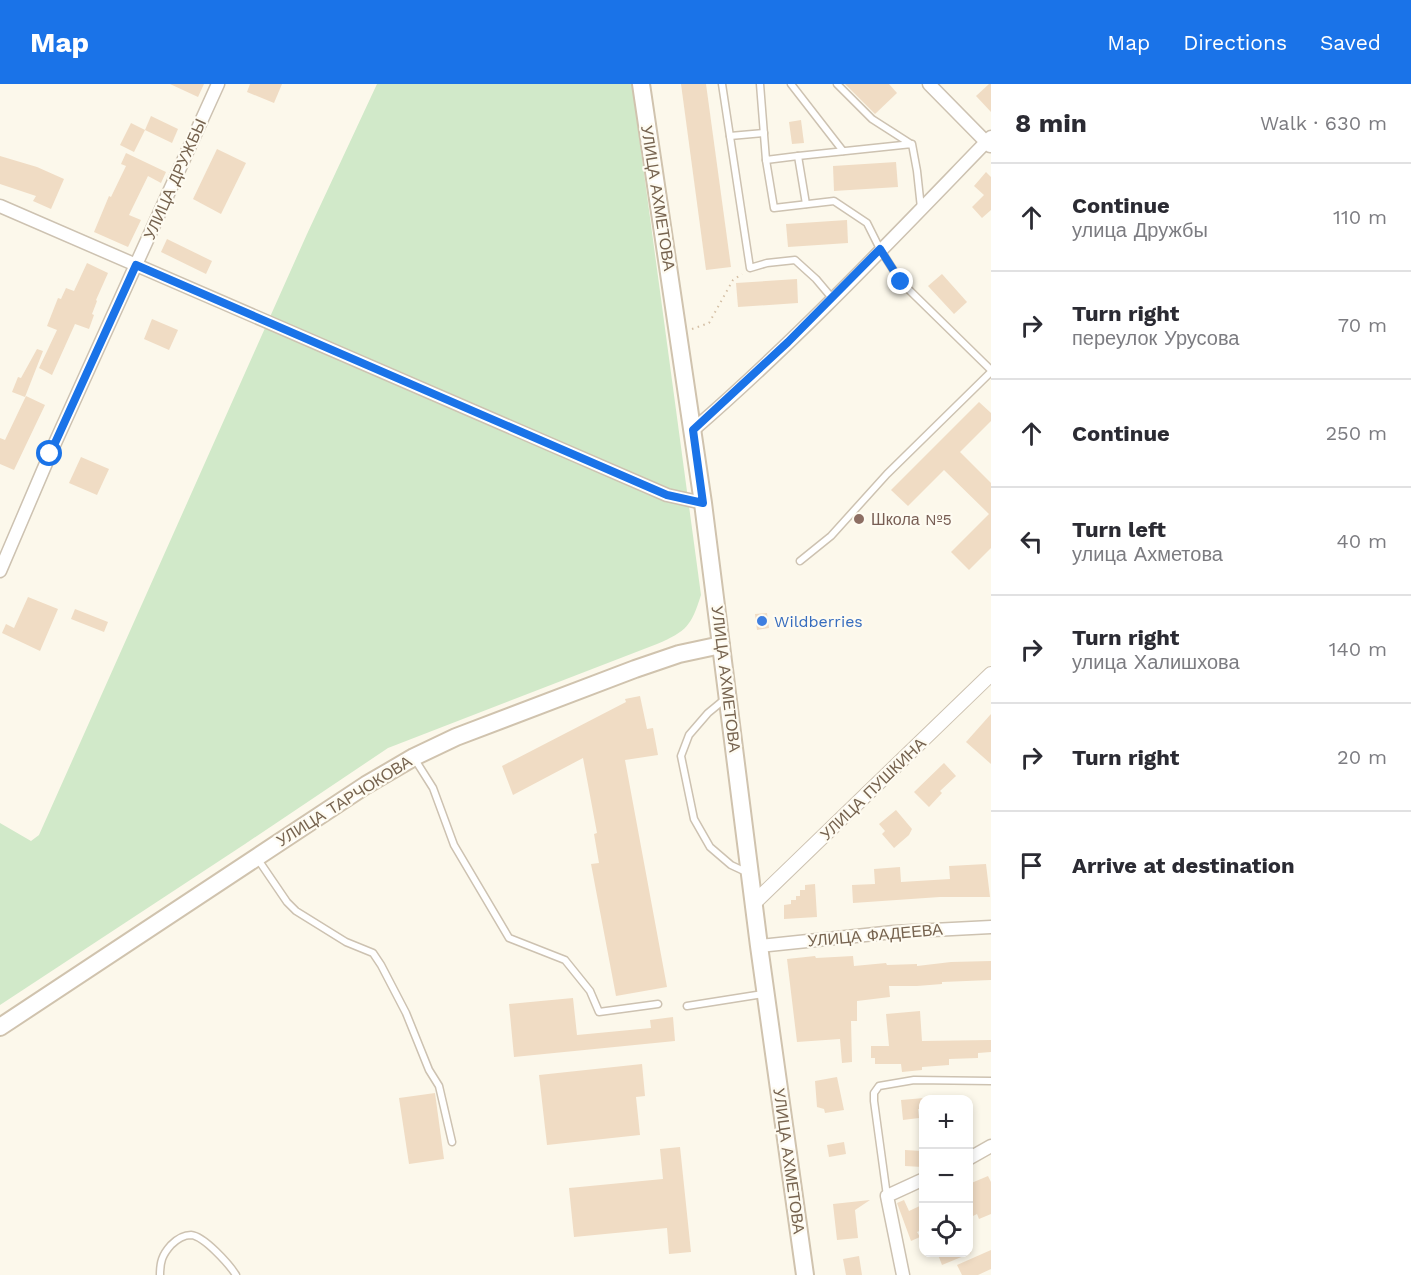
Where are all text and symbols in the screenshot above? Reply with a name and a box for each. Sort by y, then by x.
text: Map [30,26,89,59]
text: Map [1107,30,1150,55]
text: Directions [1183,30,1287,55]
text: Saved [1320,30,1381,55]
text: 8 min [1015,108,1087,138]
text: Walk · 630 m [1260,111,1387,135]
street label: УЛИЦА ДРУЖБЫ [140,116,210,242]
street label: УЛИЦА АХМЕТОВА [637,124,679,273]
text: Continue [1072,193,1170,218]
icon: ahead [1015,201,1048,234]
text: 110 m [1333,205,1387,229]
text: улица Дружбы [1072,218,1208,242]
route end [887,268,913,294]
text: Turn right [1072,301,1179,326]
icon: right [1015,309,1048,342]
text: 70 m [1338,313,1387,337]
text: переулок Урусова [1072,326,1239,350]
icon: ahead [1015,417,1048,450]
text: Continue [1072,421,1170,446]
text: 250 m [1325,421,1387,445]
route start [36,440,62,466]
place label: Школа №5 [871,510,952,529]
marker: Школа №5 [852,512,866,526]
text: Turn left [1072,517,1166,542]
icon: left [1015,525,1048,558]
text: 40 m [1336,529,1387,553]
text: улица Ахметова [1072,542,1223,566]
street label: УЛИЦА АХМЕТОВА [708,605,744,754]
place label: Wildberries [774,612,863,631]
marker: Wildberries [755,614,769,628]
text: Turn right [1072,625,1179,650]
icon: right [1015,633,1048,666]
text: 140 m [1329,637,1387,661]
text: улица Халишхова [1072,650,1240,674]
street label: УЛИЦА ПУШКИНА [816,734,930,844]
icon: right [1015,741,1048,774]
text: Turn right [1072,745,1179,770]
text: 20 m [1337,745,1387,769]
street label: УЛИЦА ТАРЧОКОВА [273,752,415,850]
icon: arrive [1015,849,1048,882]
text: Arrive at destination [1072,853,1295,878]
street label: УЛИЦА ФАДЕЕВА [807,920,944,950]
street label: УЛИЦА АХМЕТОВА [769,1087,809,1236]
map controls [919,1095,973,1257]
button: + [919,1095,973,1149]
button: − [919,1149,973,1203]
button: locate [919,1203,973,1257]

